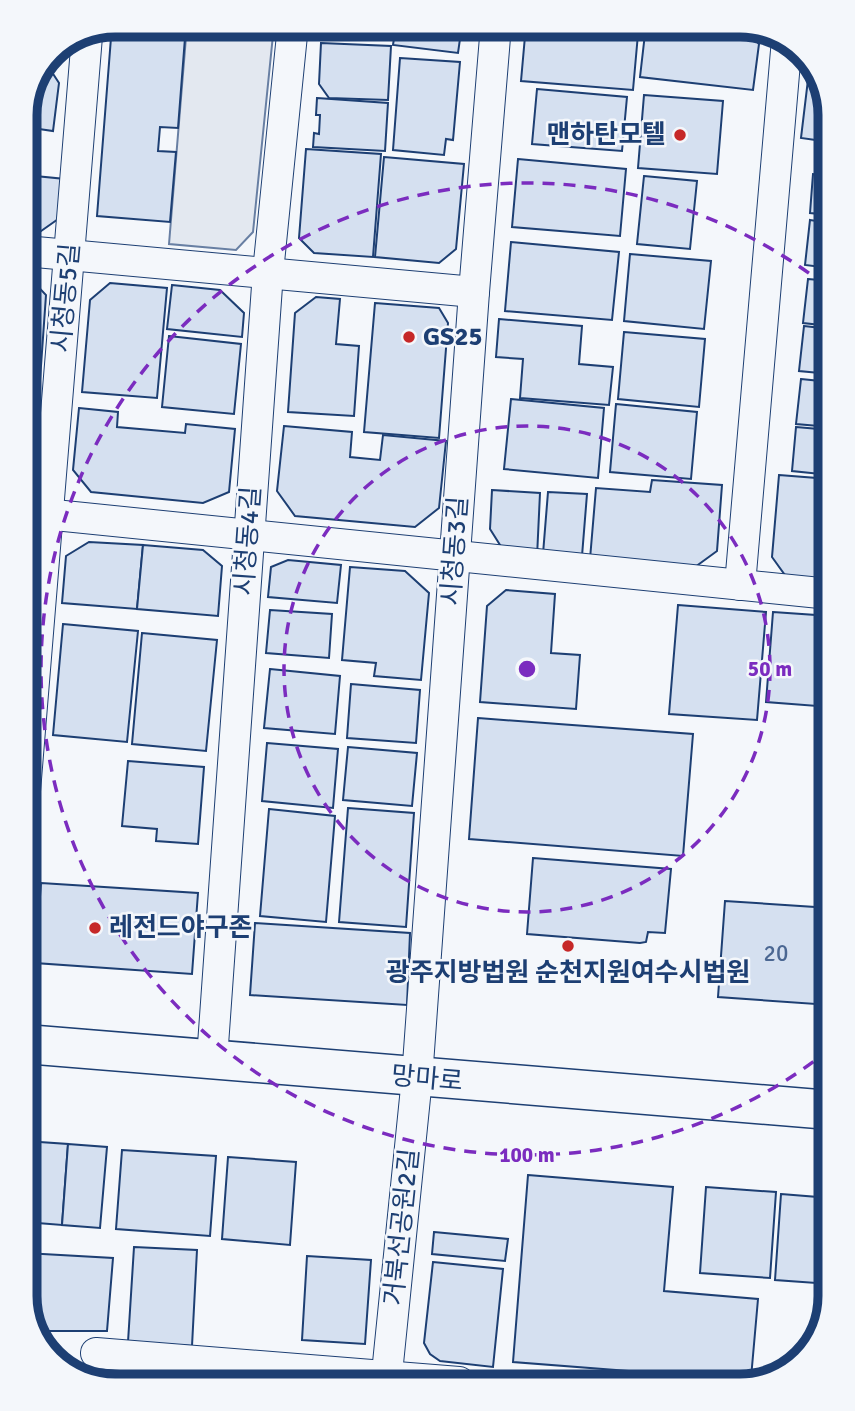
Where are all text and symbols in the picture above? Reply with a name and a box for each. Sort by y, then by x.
place label: 맨하탄모텔 [546,119,666,151]
marker: 맨하탄모텔 [672,127,688,143]
street label: 시청동5길 [45,242,87,354]
place label: GS25 [423,321,483,353]
marker: GS25 [401,329,417,345]
street label: 시청동4길 [228,485,268,597]
street label: 시청동3길 [435,495,475,607]
text: 50 m [748,656,792,682]
centre of rings [515,657,539,681]
place label: 레전드야구존 [109,912,253,944]
marker: 레전드야구존 [87,920,103,936]
marker: 광주지방법원 순천지원여수시법원 [560,938,576,954]
house number: 20 [764,939,788,968]
place label: 광주지방법원 순천지원여수시법원 [386,957,750,989]
street label: 망마로 [390,1060,464,1098]
text: 100 m [499,1142,555,1168]
street label: 거북선공원2길 [378,1147,426,1307]

